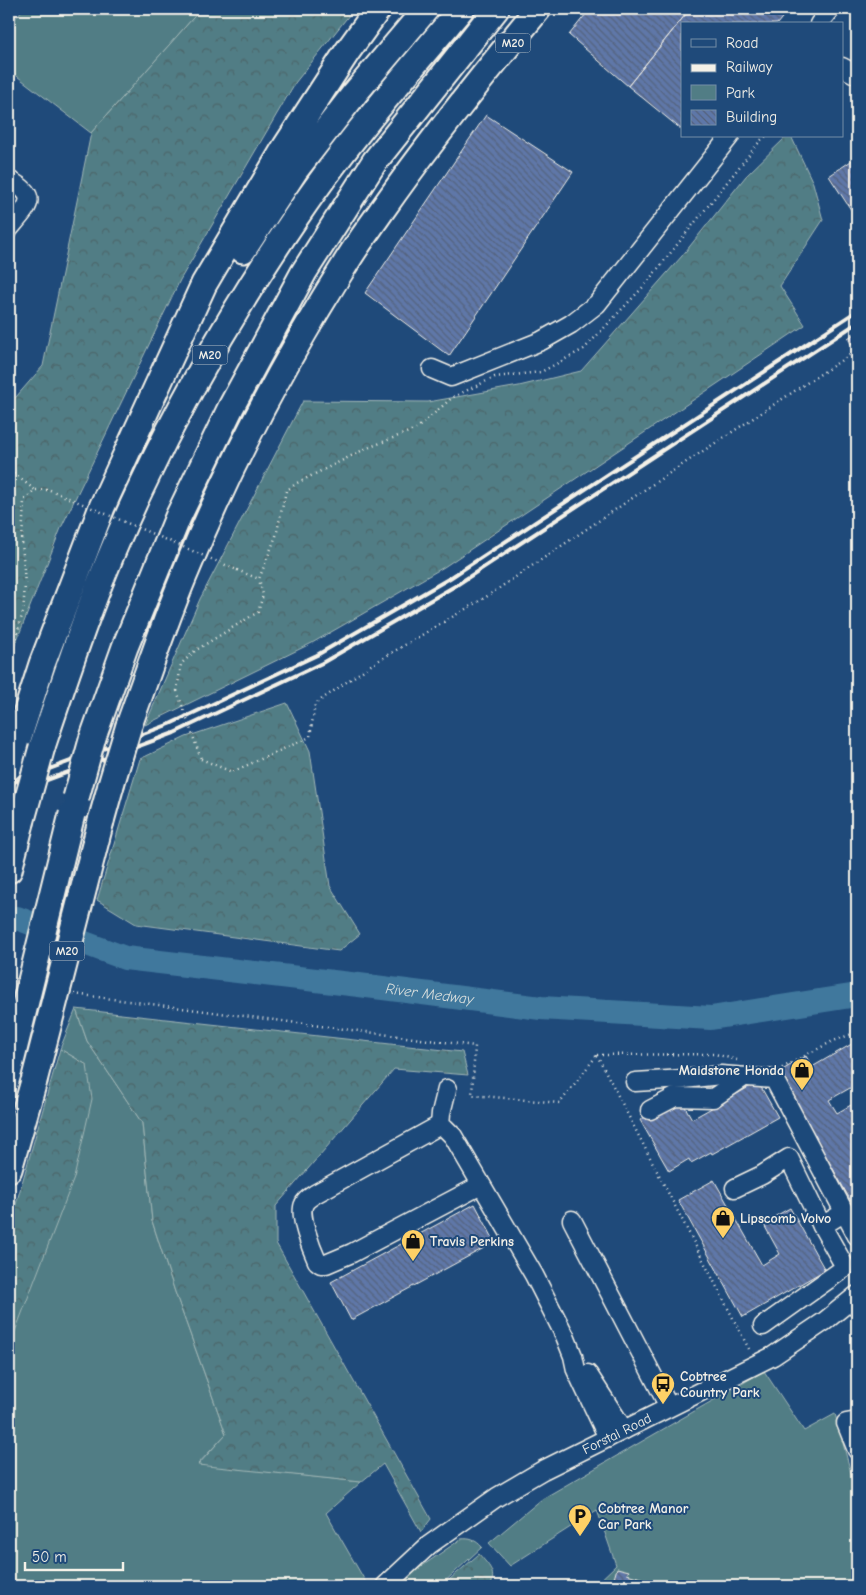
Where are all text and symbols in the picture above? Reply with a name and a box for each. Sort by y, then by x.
legend [681,22,844,138]
road number: M20 [496,34,530,52]
text: Road [726,34,758,52]
text: Railway [726,58,773,76]
text: Park [726,84,755,102]
text: Building [726,108,777,126]
road number: M20 [192,346,228,364]
road number: M20 [50,941,84,960]
water label: River Medway [384,979,476,1009]
shop icon: Maidstone Honda [789,1057,815,1091]
place label: Maidstone Honda [679,1062,784,1079]
shop icon: Lipscomb Volvo [710,1205,736,1239]
place label: Lipscomb Volvo [740,1210,831,1227]
shop icon: Travis Perkins [400,1228,426,1262]
place label: Travis Perkins [430,1233,514,1250]
place label: Cobtree Country Park [680,1368,760,1401]
bus stop icon: Cobtree Country Park [650,1371,676,1405]
street label: Forstal Road [579,1409,654,1458]
place label: Cobtree Manor Car Park [598,1500,689,1533]
parking icon: Cobtree Manor Car Park [567,1503,593,1537]
scale bar [25,1540,122,1572]
text: 50 m [32,1548,67,1566]

